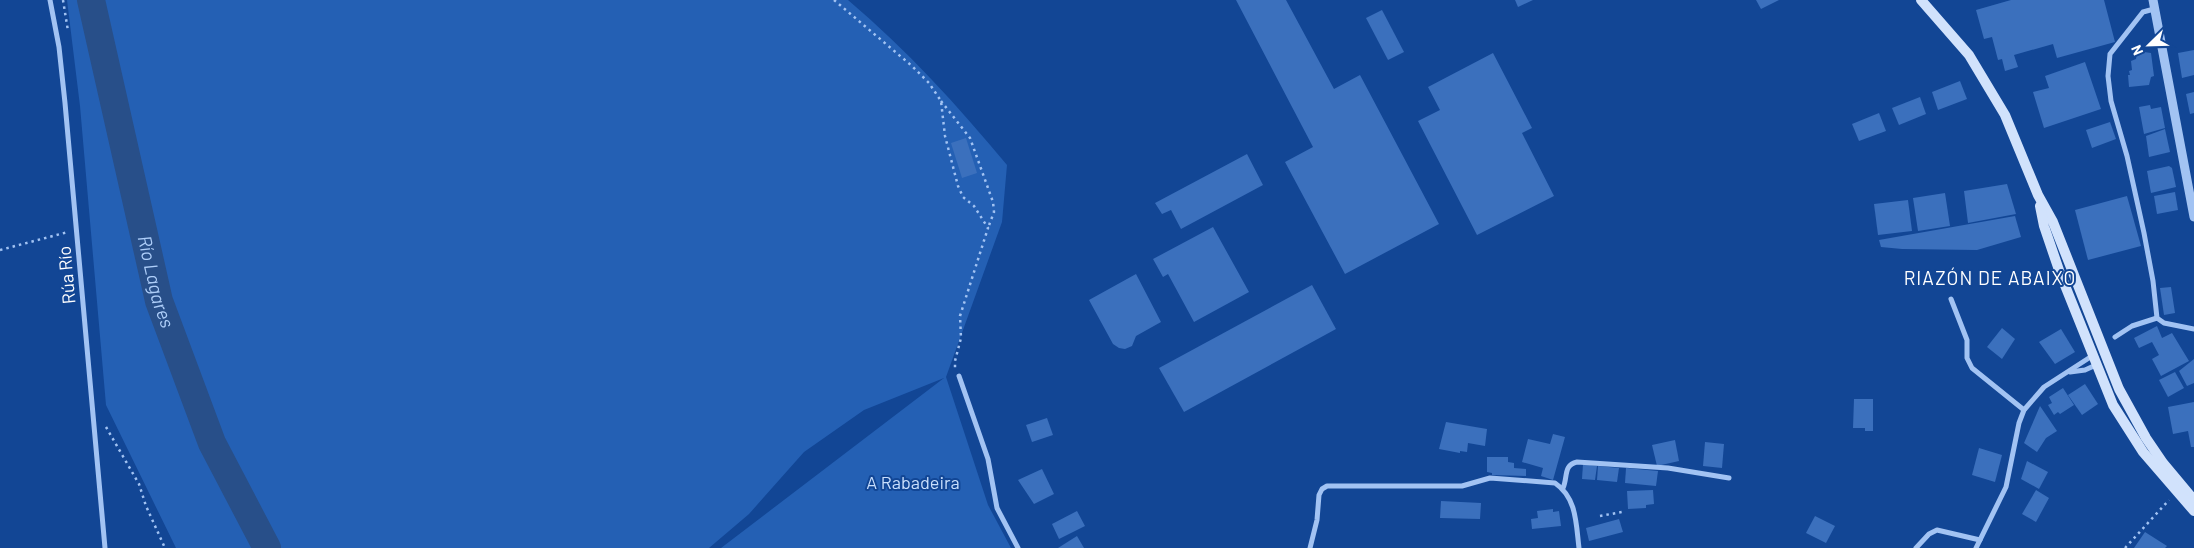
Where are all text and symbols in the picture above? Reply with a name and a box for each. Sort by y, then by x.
north arrow [2124,20,2174,70]
text: N [2127,43,2146,58]
water label: Río Lagares [134,233,180,331]
street label: Rúa Río [53,245,79,305]
district label: RIAZÓN DE ABAIXO [1904,266,2076,289]
park label: A Rabadeira [866,471,960,493]

